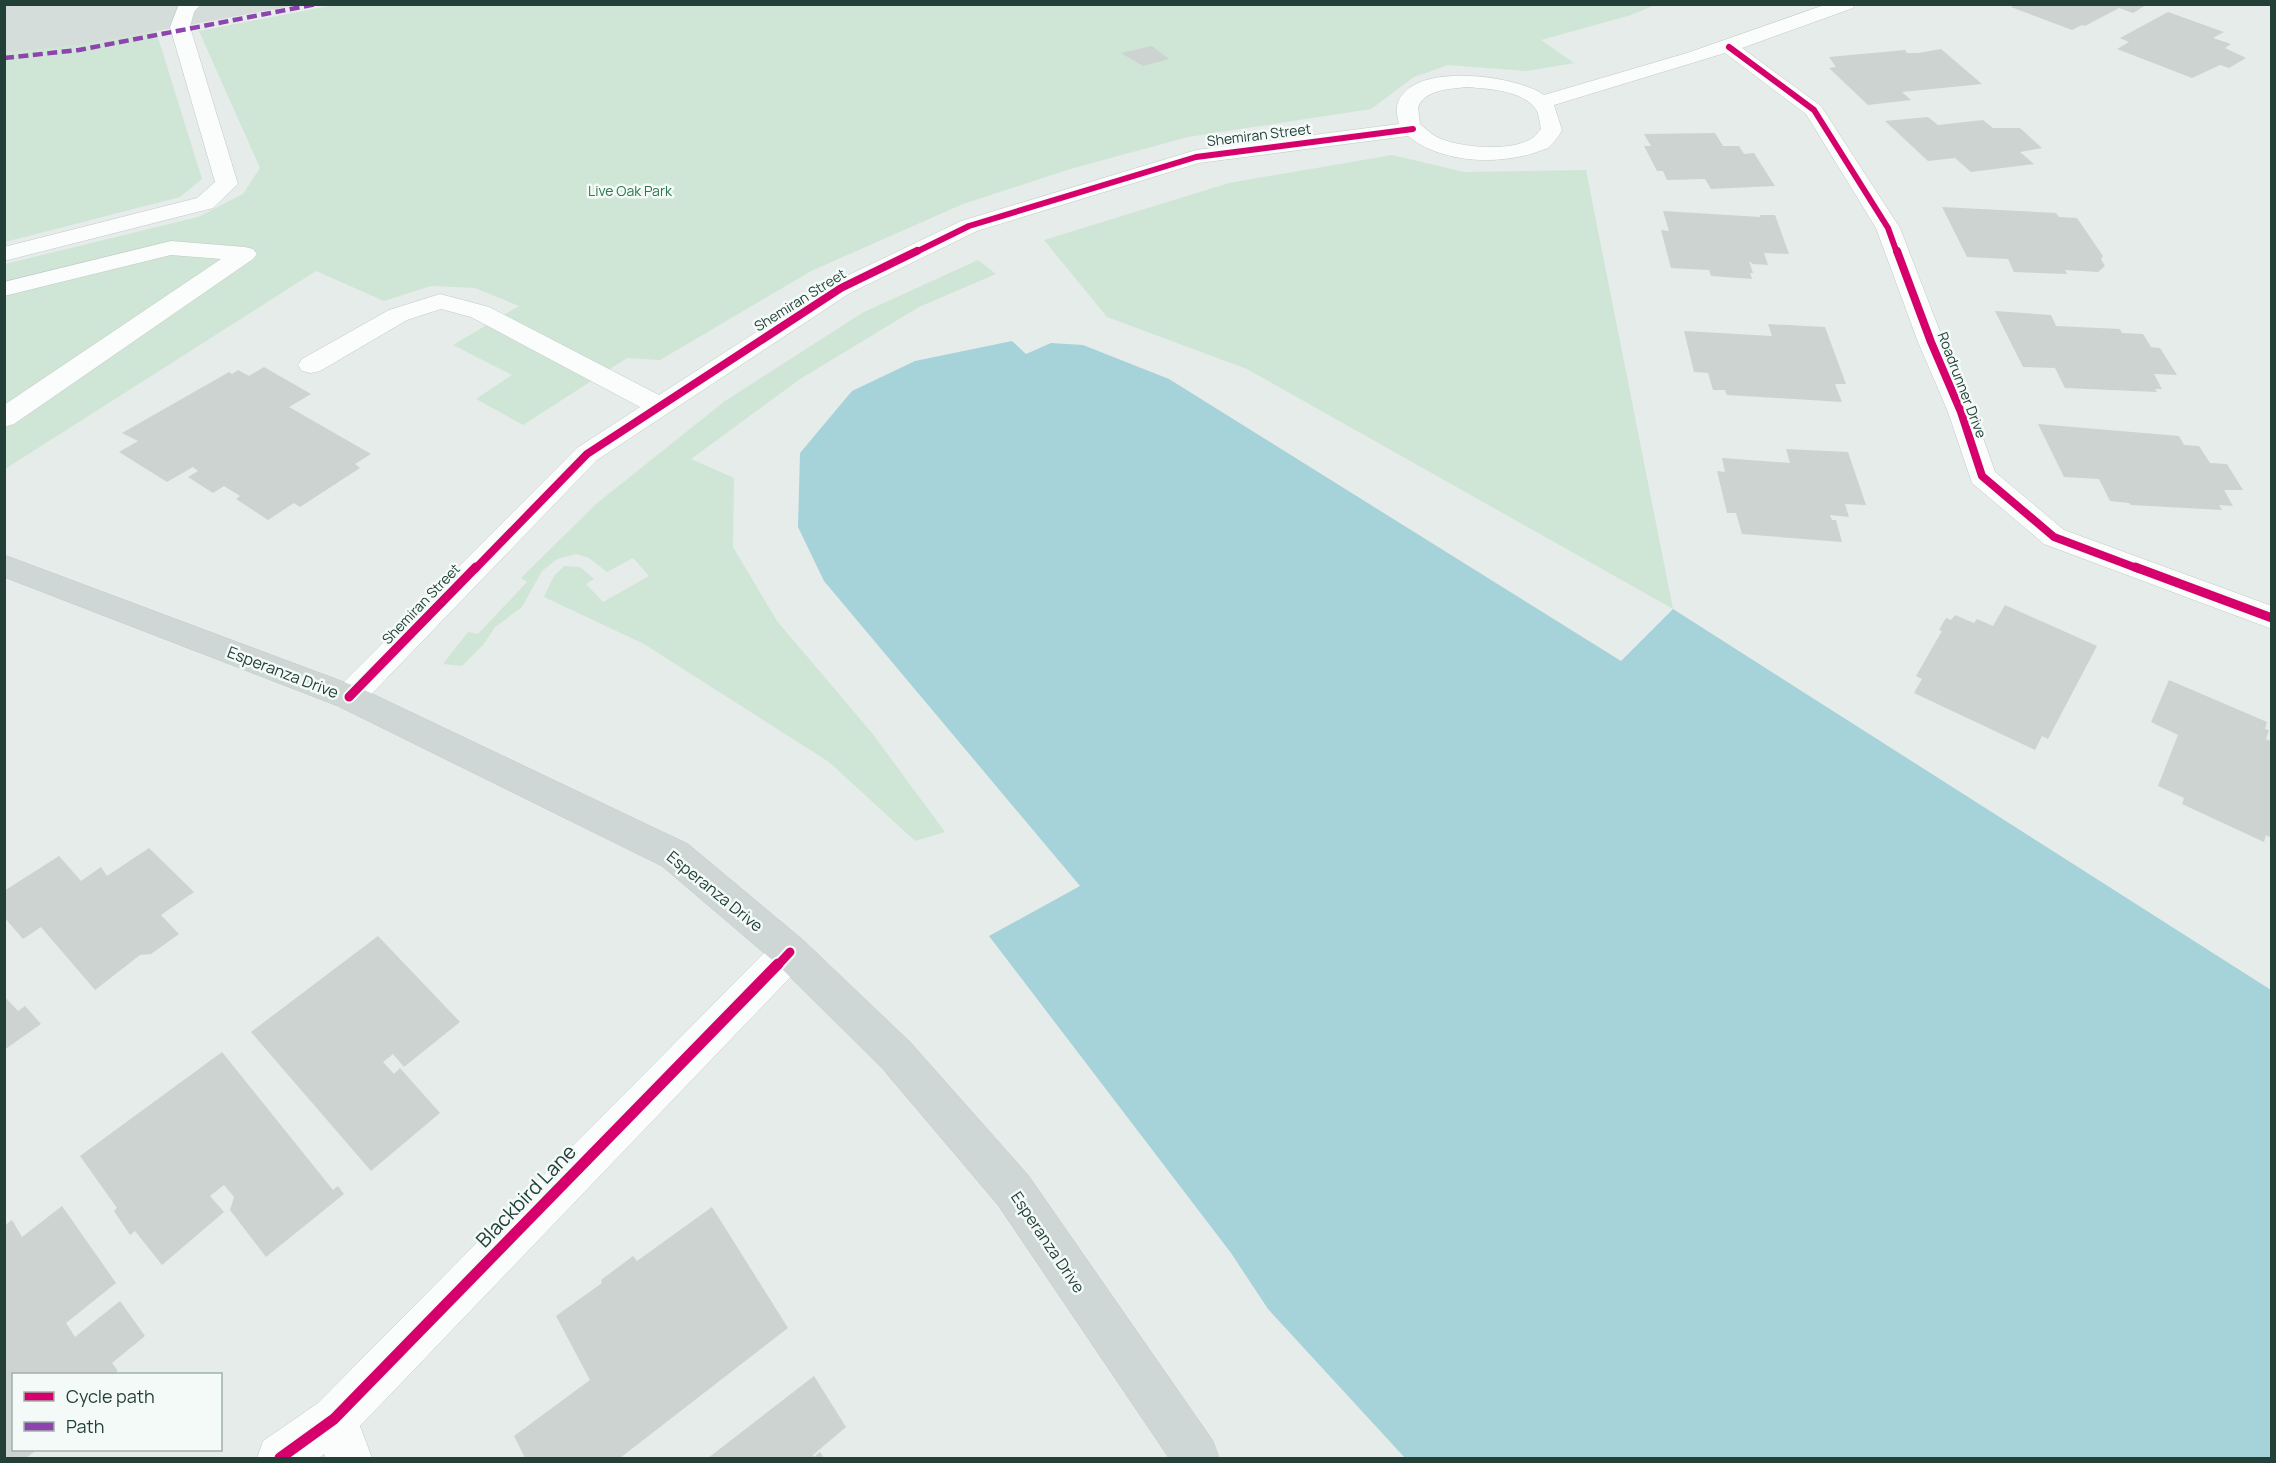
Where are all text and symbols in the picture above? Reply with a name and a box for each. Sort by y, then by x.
street label: Shemiran Street [1206,119,1313,150]
park label: Live Oak Park [588,181,673,200]
street label: Shemiran Street [750,264,850,335]
street label: Roadrunner Drive [1934,329,1991,440]
street label: Shemiran Street [377,559,464,648]
street label: Esperanza Drive [224,641,342,703]
street label: Esperanza Drive [662,845,768,937]
street label: Blackbird Lane [470,1138,582,1253]
street label: Esperanza Drive [1006,1187,1090,1297]
legend [12,1373,222,1451]
text: Cycle path [66,1384,155,1408]
text: Path [66,1414,104,1438]

